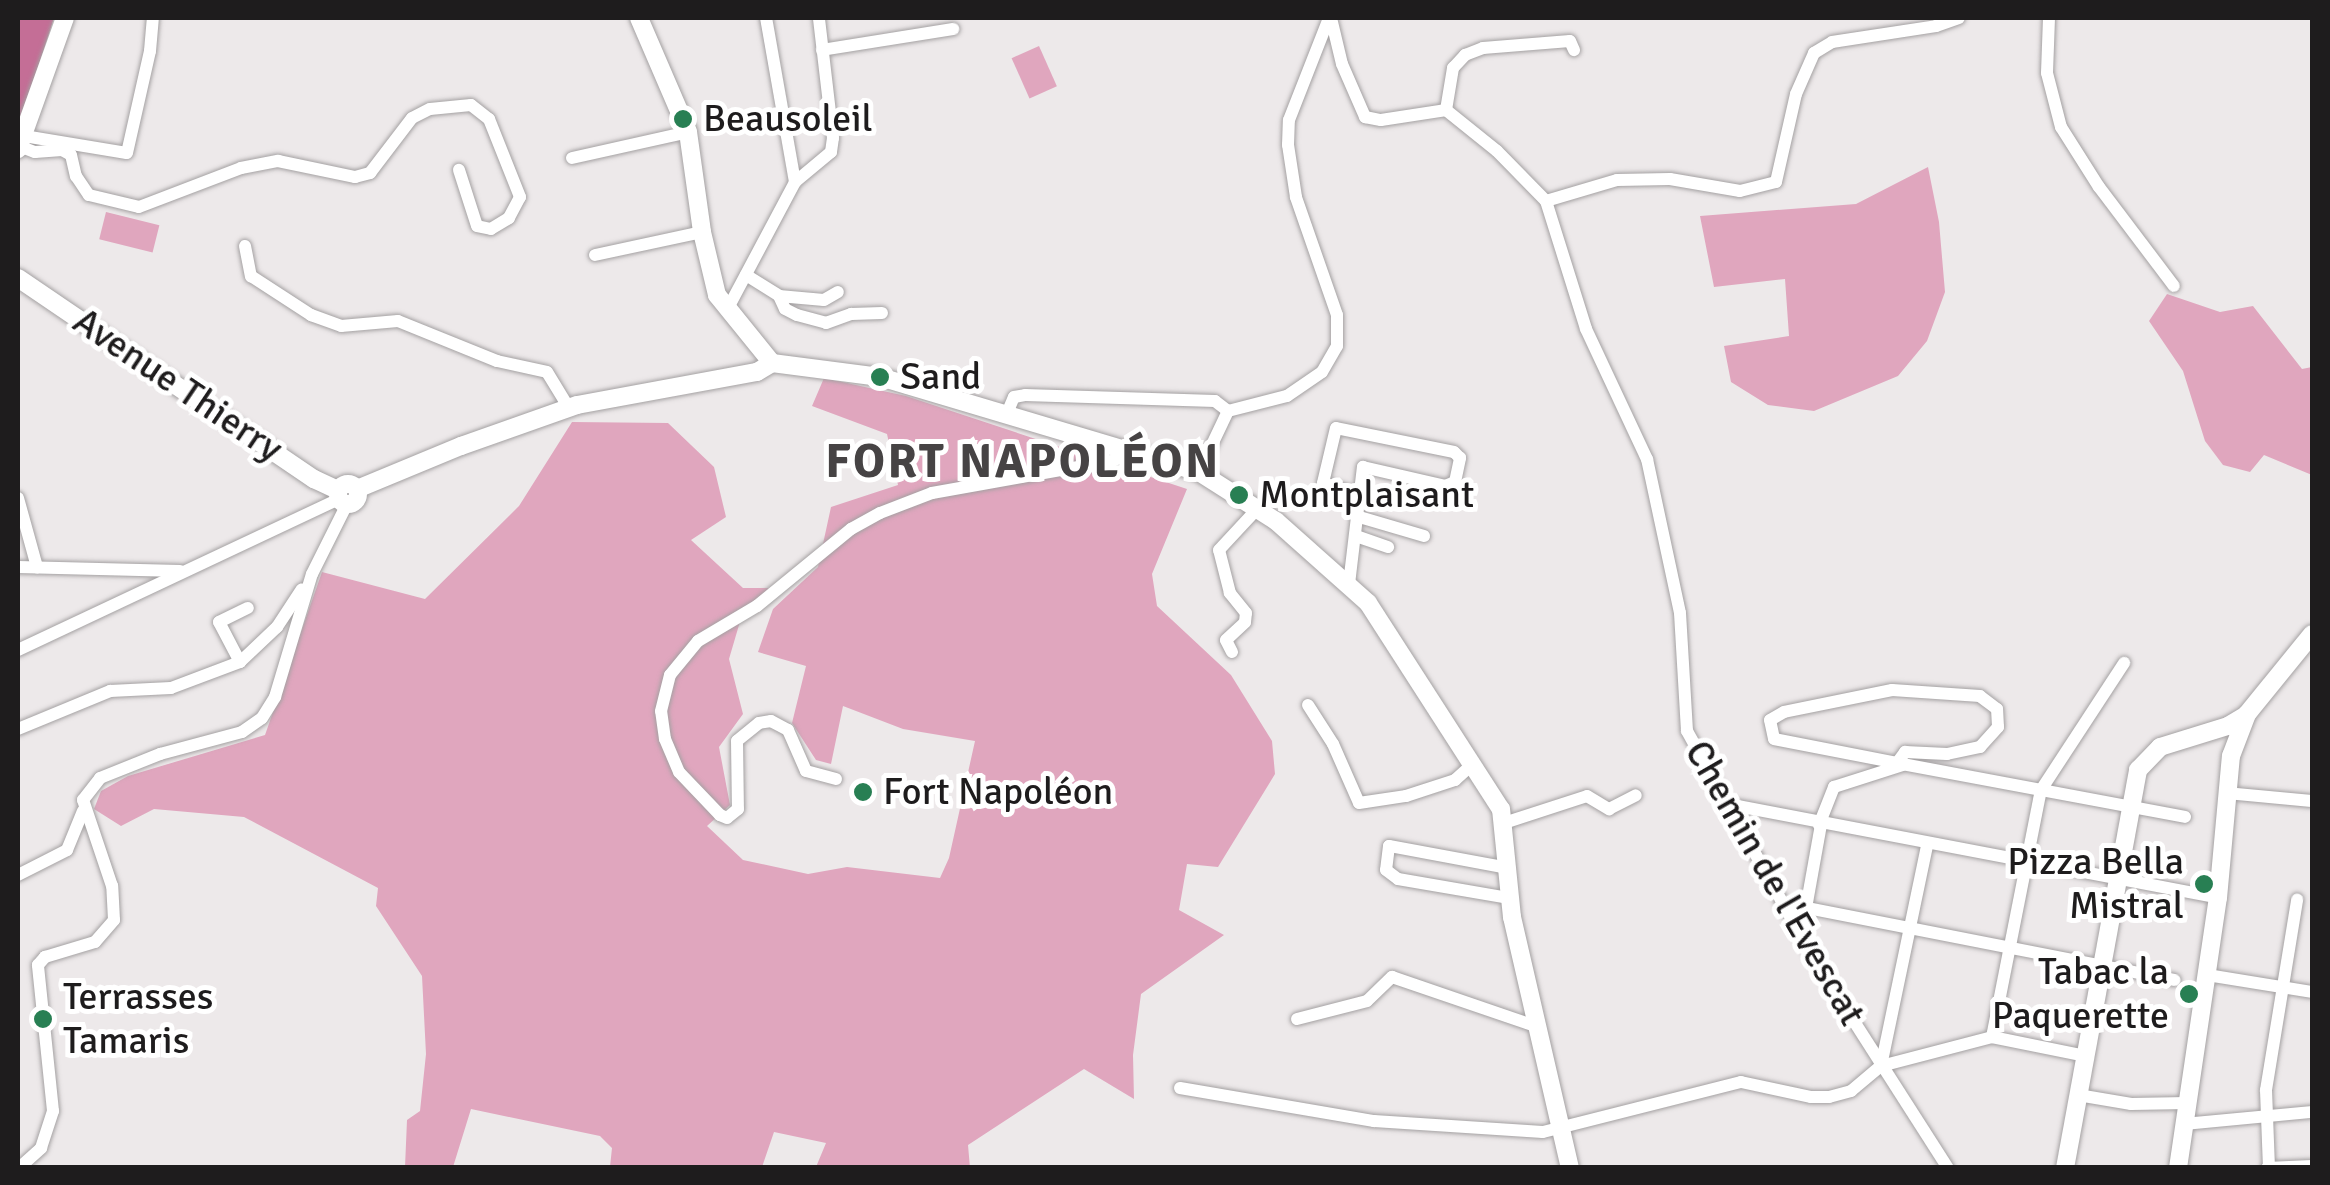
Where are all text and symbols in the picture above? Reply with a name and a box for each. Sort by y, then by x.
place label: Beausoleil [703,96,873,142]
marker: Beausoleil [672,108,694,130]
street label: Avenue Thierry [65,298,291,472]
place label: Sand [900,354,981,400]
marker: Sand [869,366,891,388]
district label: FORT NAPOLÉON [825,433,1221,491]
place label: Montplaisant [1259,472,1474,518]
marker: Montplaisant [1228,484,1250,506]
street label: Chemin de l'Evescat [1675,733,1875,1033]
place label: Fort Napoléon [883,769,1113,815]
marker: Fort Napoléon [852,781,874,803]
place label: Pizza Bella Mistral [2007,839,2184,928]
marker: Pizza Bella Mistral [2193,873,2215,895]
place label: Tabac la Paquerette [1992,949,2169,1038]
place label: Terrasses Tamaris [63,974,213,1064]
marker: Tabac la Paquerette [2178,983,2200,1005]
marker: Terrasses Tamaris [32,1008,54,1030]

